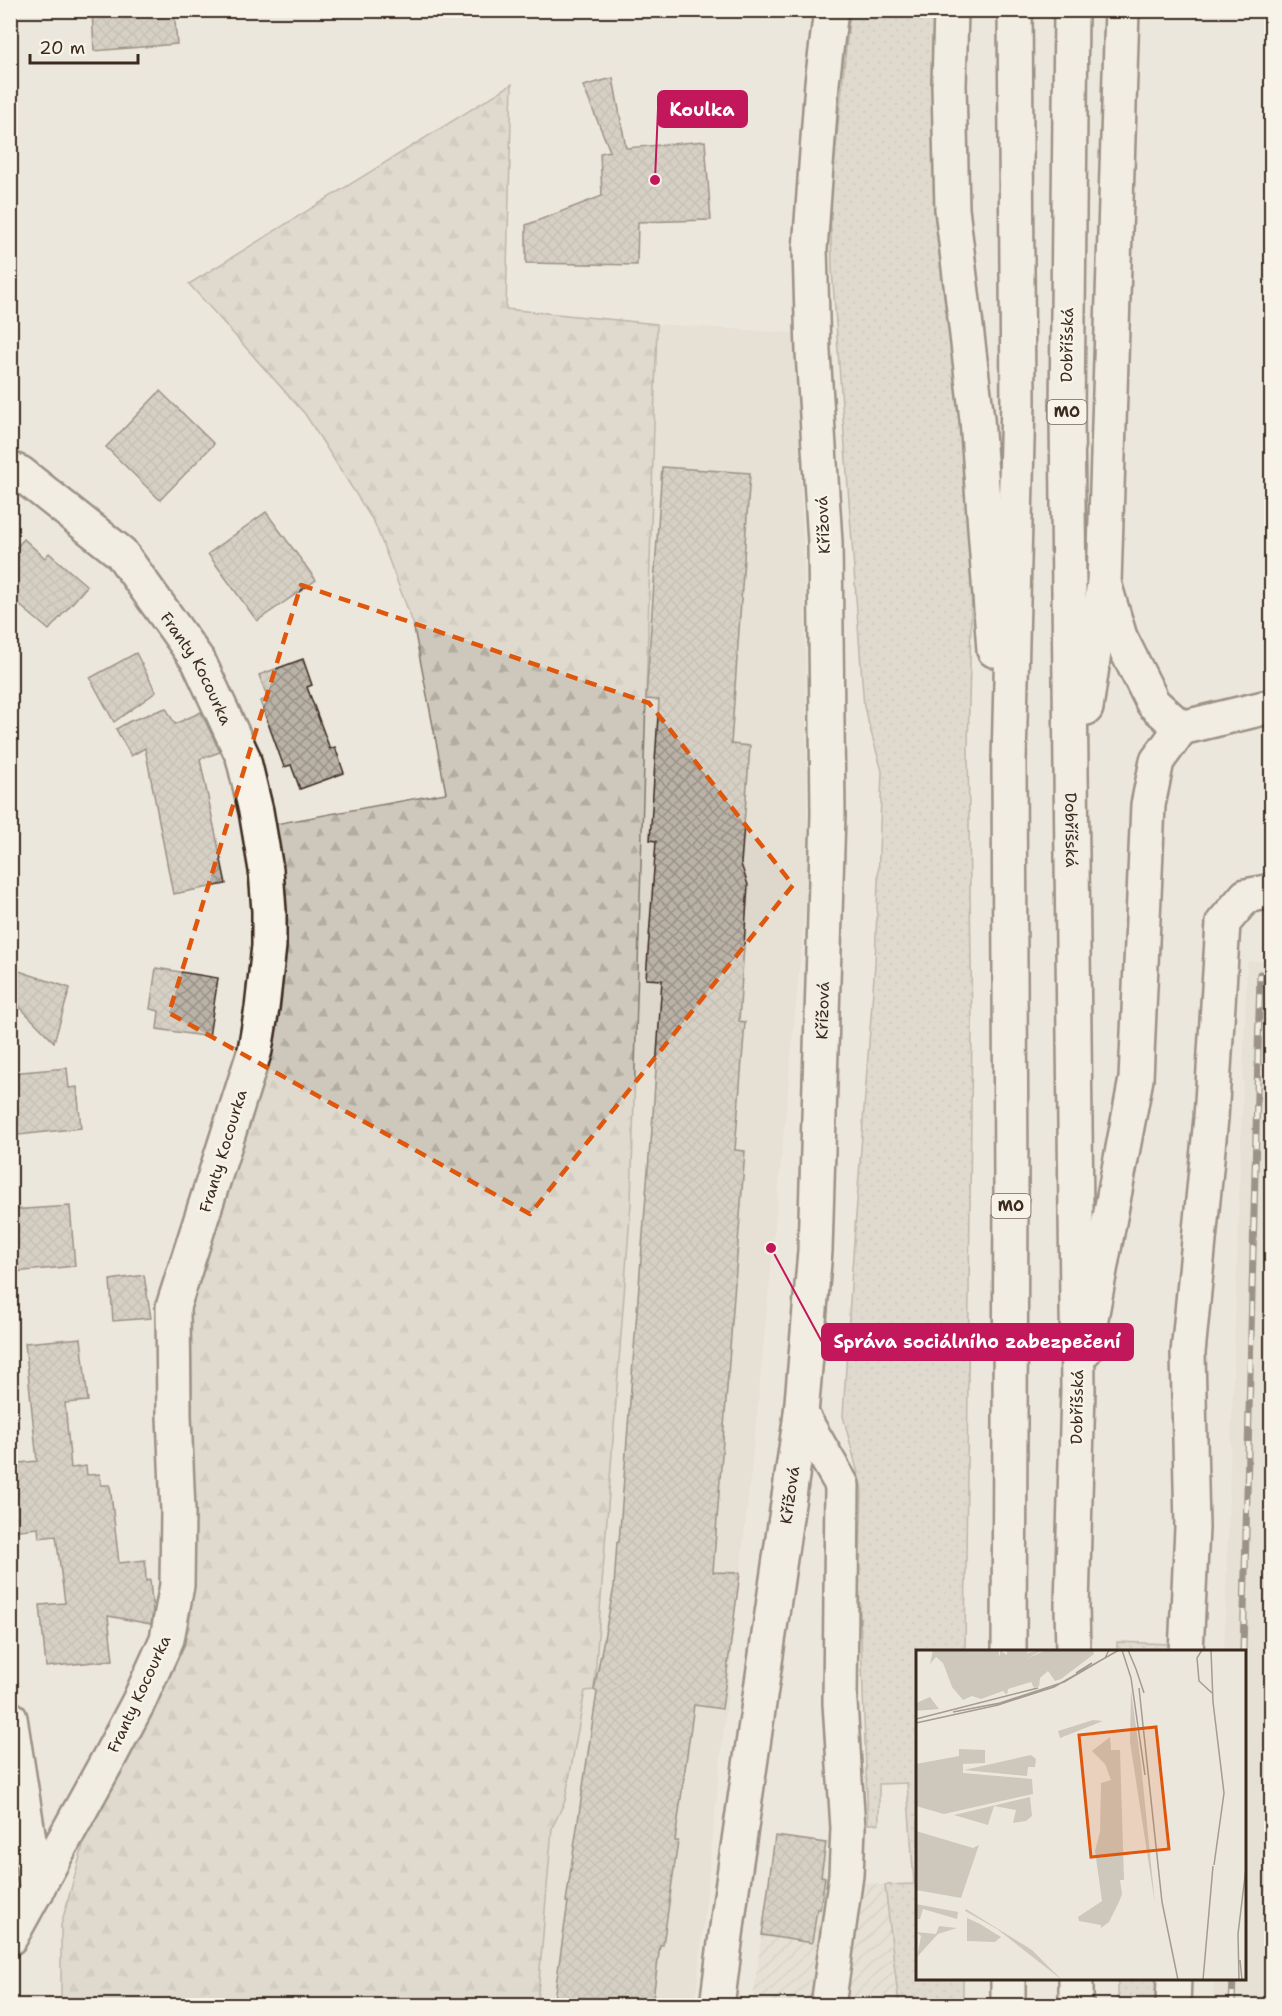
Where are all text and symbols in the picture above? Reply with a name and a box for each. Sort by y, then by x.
scale bar [30,27,138,65]
text: 20 m [39,36,85,60]
callout: Koulka [658,91,747,127]
text: Koulka [670,98,735,122]
street label: Dobříšská [1056,307,1078,383]
road number: MO [1048,400,1086,424]
street label: Křížová [811,495,835,555]
street label: Franty Kocourka [156,608,237,728]
street label: Dobříšská [1061,792,1083,868]
street label: Křížová [811,981,834,1040]
street label: Franty Kocourka [194,1087,252,1215]
road number: MO [992,1194,1030,1218]
callout: Správa sociálního zabezpečení [822,1324,1133,1360]
text: Správa sociálního zabezpečení [833,1330,1121,1354]
street label: Dobříšská [1066,1369,1088,1445]
street label: Křížová [775,1465,804,1525]
street label: Franty Kocourka [103,1632,175,1756]
inset map [916,1650,1246,1980]

